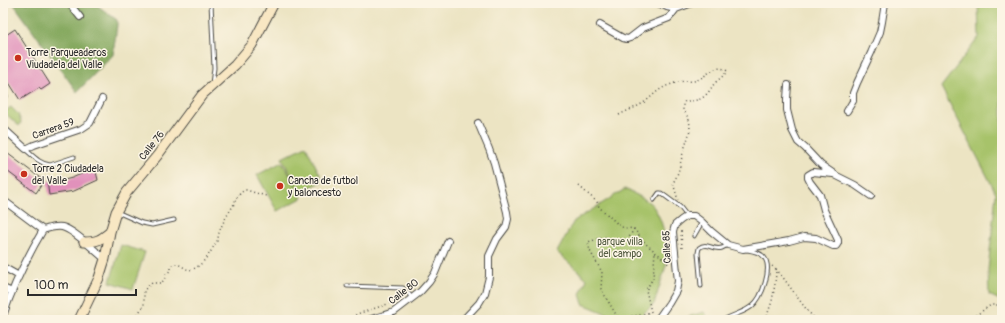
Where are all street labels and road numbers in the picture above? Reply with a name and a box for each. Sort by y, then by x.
street label: Carrera 59 [31,116,76,142]
street label: Calle 76 [137,128,167,163]
street label: Calle 85 [660,230,674,264]
street label: Calle 80 [386,276,421,307]

